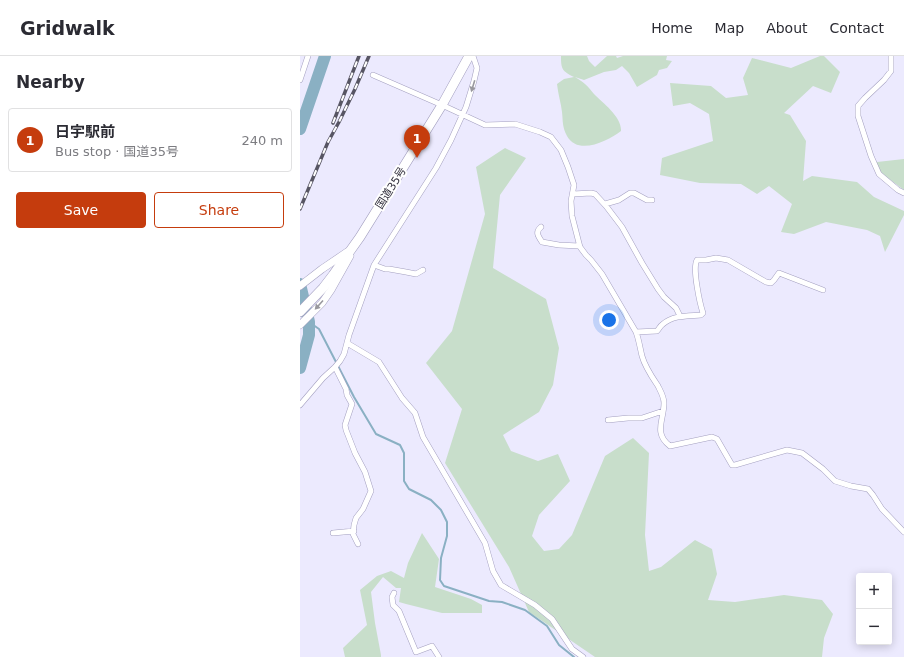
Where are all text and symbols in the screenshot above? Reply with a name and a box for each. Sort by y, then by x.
text: Gridwalk [20,17,115,39]
text: Home [651,20,693,36]
text: Map [715,20,744,36]
text: About [766,20,808,36]
text: Contact [830,20,884,36]
text: Nearby [16,72,85,92]
one-way arrow [470,80,476,92]
text: 日宇駅前 [55,123,115,141]
pin: 1 [404,125,430,158]
text: 1 [25,133,35,148]
text: 240 m [241,133,283,148]
text: Bus stop · 国道35号 [55,144,179,159]
street label: 国道35号 [373,165,409,211]
button: Save [16,192,146,228]
button: Share [154,192,284,228]
one-way arrow [315,300,324,310]
your location [599,310,619,330]
map controls [856,573,892,645]
button: + [856,573,892,609]
button: − [856,609,892,645]

